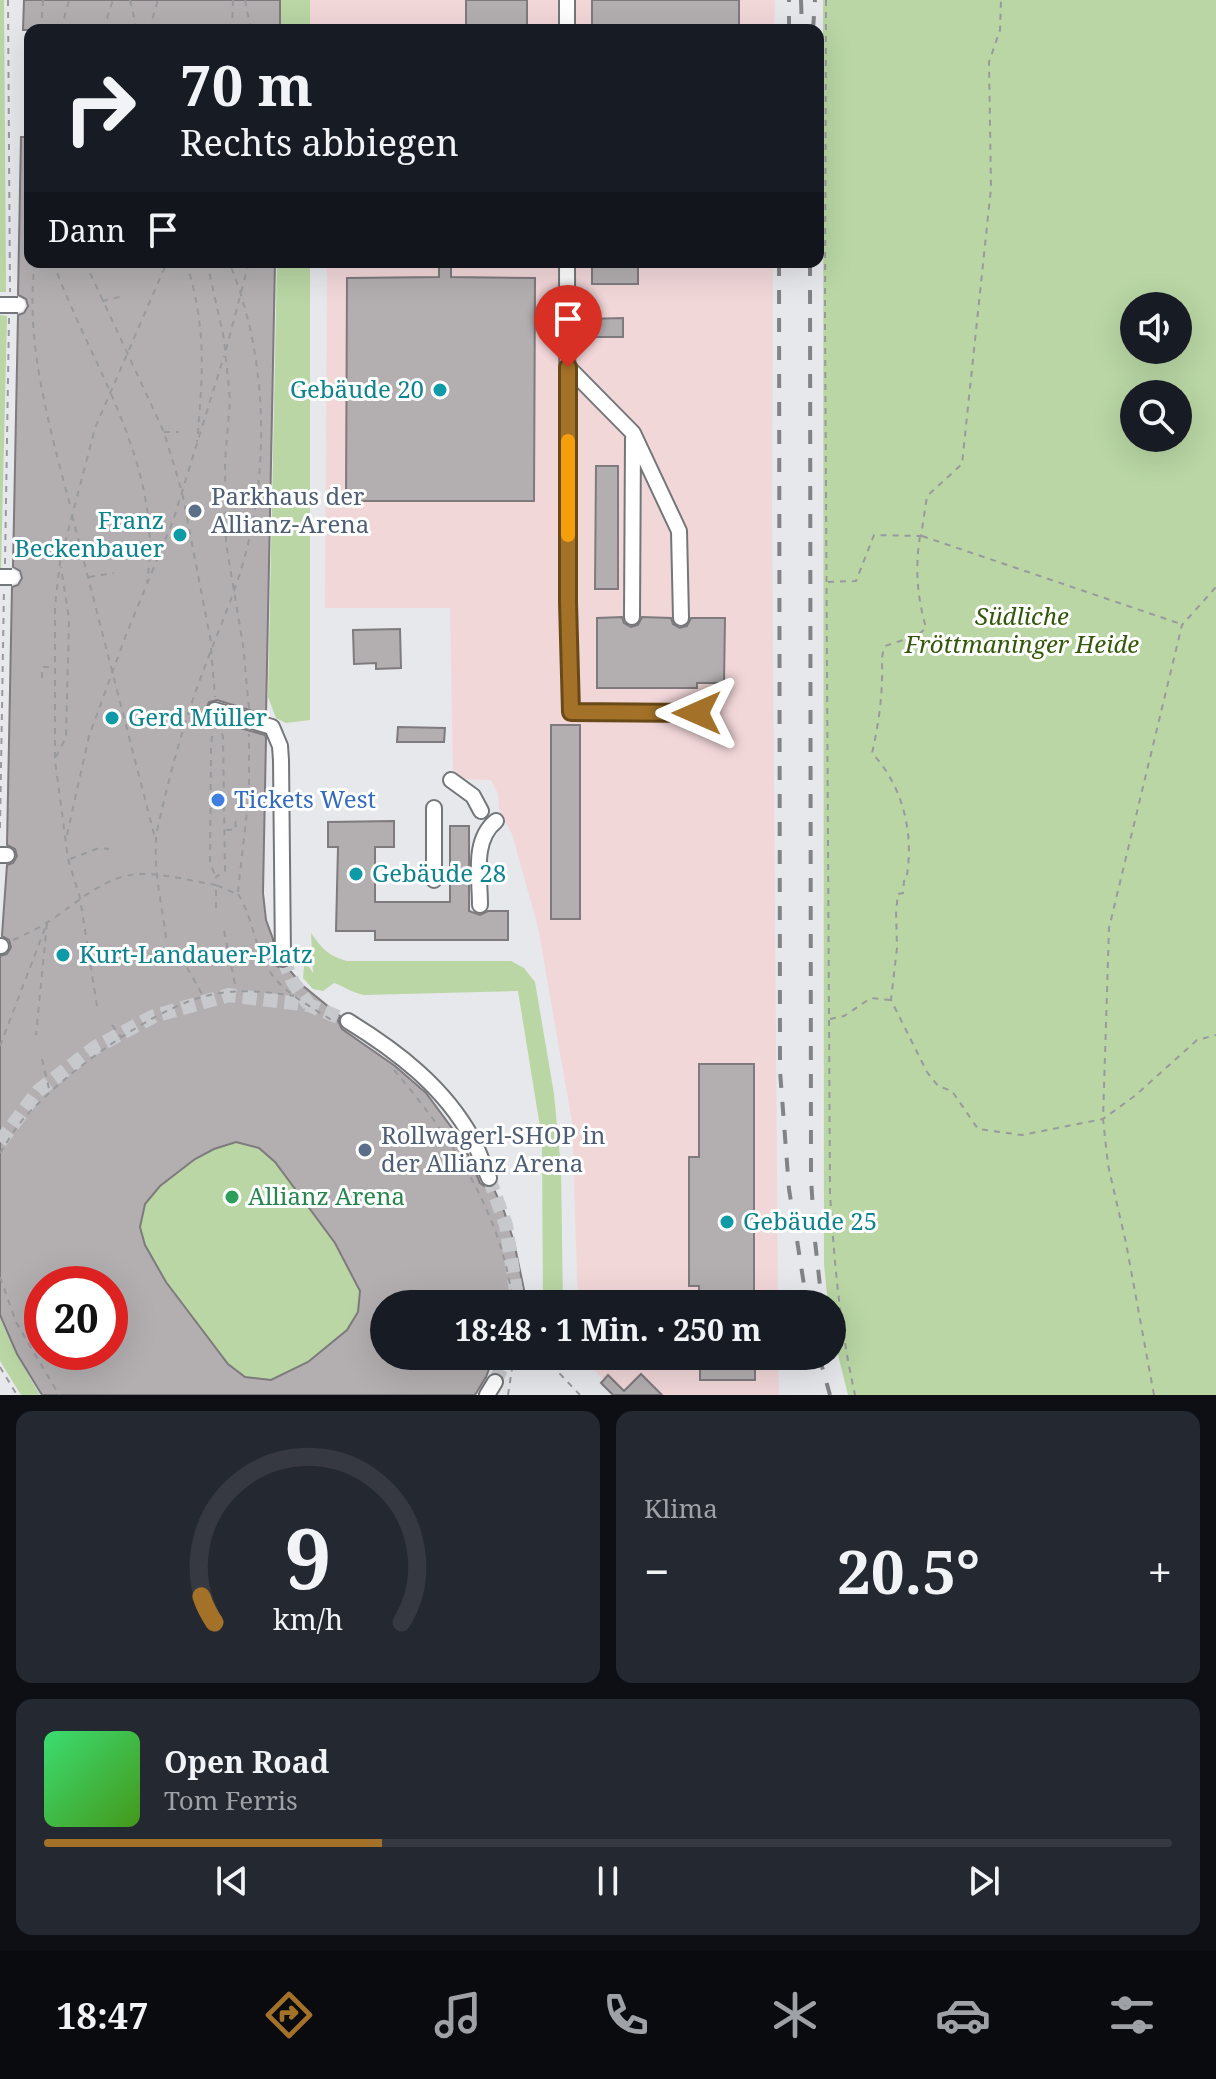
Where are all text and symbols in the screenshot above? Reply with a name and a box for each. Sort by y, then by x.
text: 70 m [180,46,313,122]
icon: right [48,56,152,160]
text: Rechts abbiegen [180,118,459,167]
icon: arrive [141,208,185,252]
text: Dann [48,210,125,251]
pin [534,285,602,367]
map controls [1120,292,1192,452]
button: sound [1120,292,1192,364]
icon: arrive [546,297,590,341]
place label: Gebäude 20 [290,372,424,405]
button: search [1120,380,1192,452]
marker: Gebäude 20 [431,381,449,399]
place label: Parkhaus der Allianz-Arena [211,479,369,540]
marker: Parkhaus der Allianz-Arena [186,502,204,520]
place label: Franz Beckenbauer [14,503,164,564]
marker: Franz Beckenbauer [171,526,189,544]
park label: Südliche Fröttmaninger Heide [904,599,1139,660]
position arrow [655,671,739,755]
place label: Gerd Müller [128,700,267,733]
marker: Gerd Müller [103,709,121,727]
place label: Tickets West [234,782,376,815]
marker: Tickets West [209,791,227,809]
place label: Gebäude 28 [372,856,506,889]
marker: Gebäude 28 [347,865,365,883]
place label: Kurt-Landauer-Platz [79,937,313,970]
marker: Kurt-Landauer-Platz [54,946,72,964]
place label: Rollwagerl-SHOP in der Allianz Arena [381,1118,605,1179]
marker: Rollwagerl-SHOP in der Allianz Arena [356,1141,374,1159]
place label: Allianz Arena [248,1179,405,1212]
marker: Allianz Arena [223,1188,241,1206]
place label: Gebäude 25 [743,1204,877,1237]
marker: Gebäude 25 [718,1213,736,1231]
speed limit sign: 20 [24,1266,128,1370]
text: 18:48 · 1 Min. · 250 m [455,1309,761,1350]
text: Klima [644,1490,718,1526]
text: 9 [284,1500,332,1613]
text: 20.5° [837,1530,980,1612]
text: − [644,1541,669,1601]
text: + [1147,1541,1172,1601]
text: km/h [273,1599,343,1638]
text: Open Road [164,1741,329,1782]
text: Tom Ferris [164,1782,298,1818]
icon: previous [210,1859,254,1903]
icon: pause [586,1859,630,1903]
icon: next [962,1859,1006,1903]
icon: directions [261,1987,317,2043]
icon: music [430,1987,486,2043]
icon: phone [598,1987,654,2043]
icon: climate [767,1987,823,2043]
icon: car [935,1987,991,2043]
icon: filters [1104,1987,1160,2043]
text: 18:47 [56,1991,149,2040]

